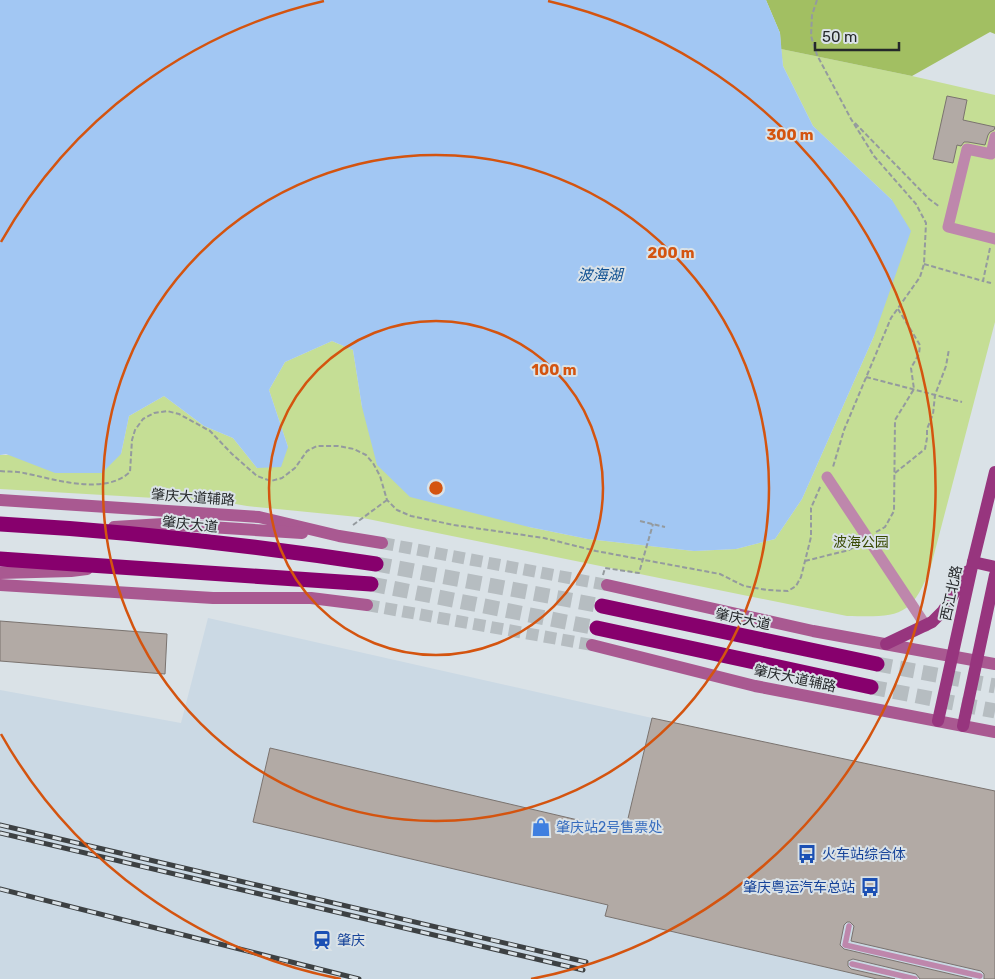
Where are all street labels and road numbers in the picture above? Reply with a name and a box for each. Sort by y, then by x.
street label: 肇庆大道辅路 [150,486,235,509]
street label: 肇庆大道 [161,513,219,536]
street label: 西江北路 [937,564,966,622]
street label: 肇庆大道 [714,605,772,634]
street label: 肇庆大道辅路 [752,661,838,696]

